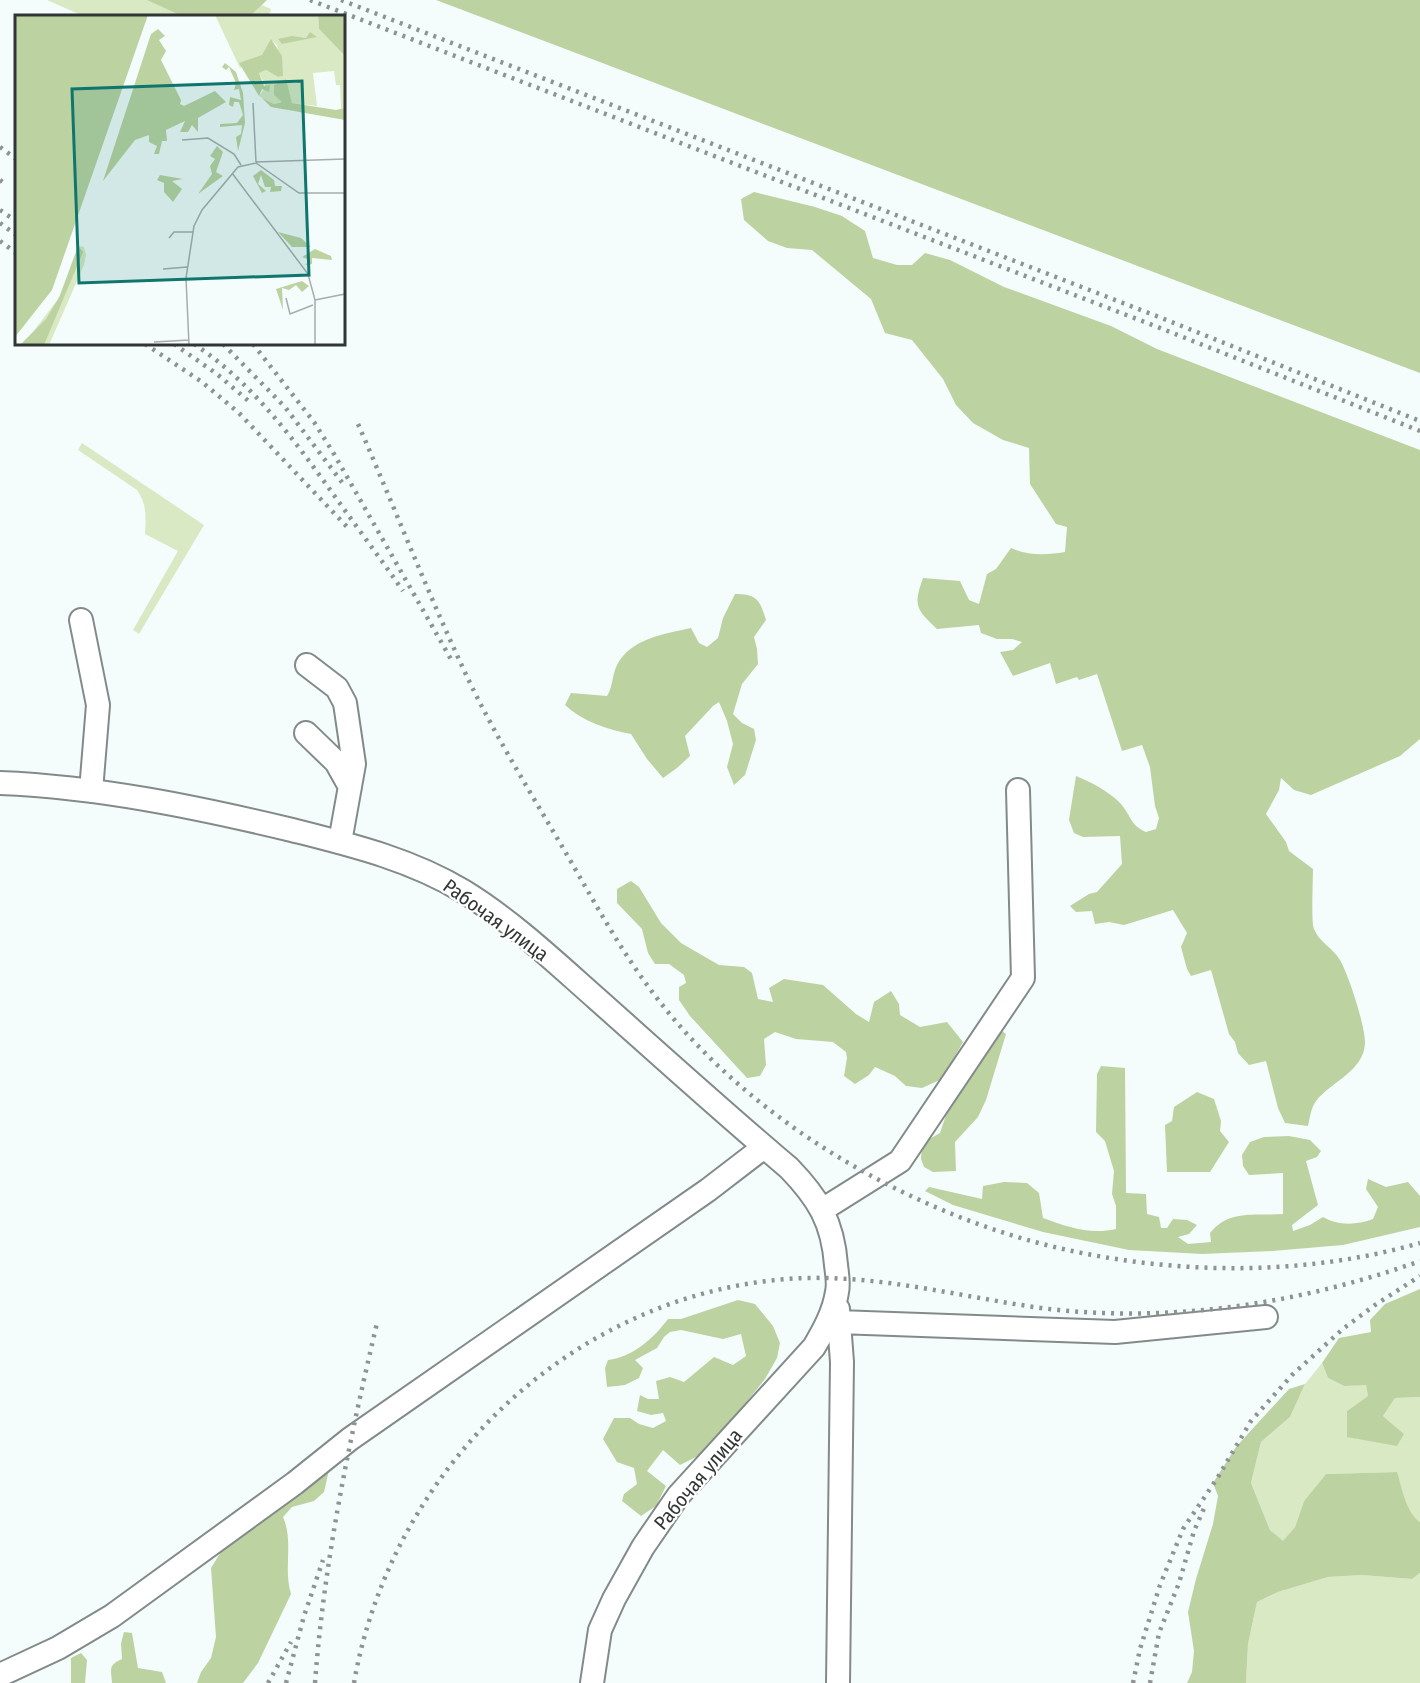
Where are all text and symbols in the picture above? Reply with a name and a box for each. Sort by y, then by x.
inset map [15,15,345,345]
street label: Рабочая улица [439,874,553,966]
street label: Рабочая улица [649,1424,747,1534]

